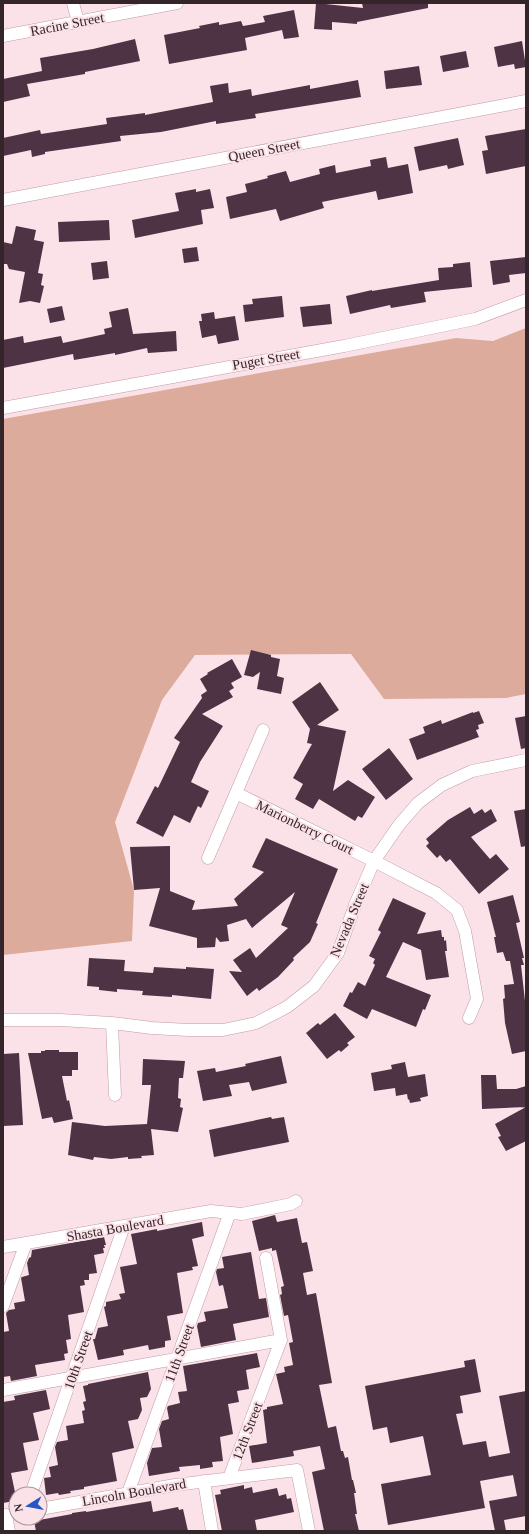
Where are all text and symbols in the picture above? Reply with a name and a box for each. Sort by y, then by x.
street label: Racine Street [29,10,105,39]
street label: Queen Street [227,136,301,165]
street label: Puget Street [231,346,301,373]
street label: Marionberry Court [254,797,356,858]
street label: Nevada Street [327,881,372,959]
street label: Shasta Boulevard [65,1213,165,1244]
street label: 11th Street [162,1322,197,1384]
street label: 10th Street [61,1329,96,1391]
street label: 12th Street [230,1400,265,1462]
street label: Lincoln Boulevard [81,1476,187,1509]
north arrow [8,1486,48,1526]
text: N [12,1503,25,1513]

